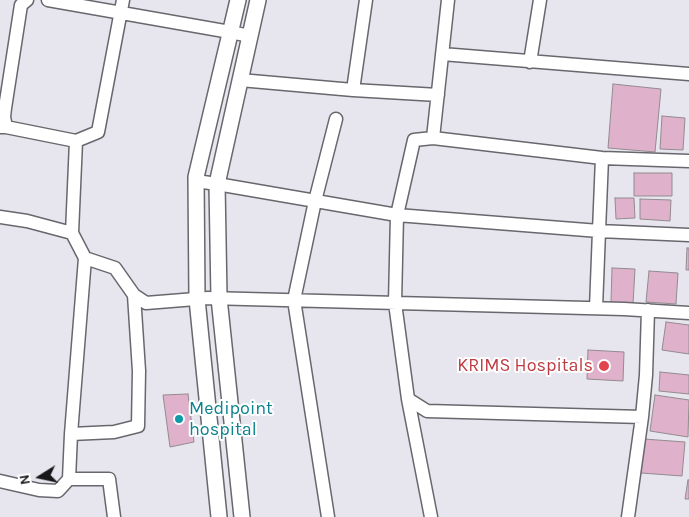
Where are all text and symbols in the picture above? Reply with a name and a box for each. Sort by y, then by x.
place label: KRIMS Hospitals [457,355,593,377]
marker: KRIMS Hospitals [597,359,611,373]
place label: Medipoint hospital [189,398,273,440]
marker: Medipoint hospital [173,413,185,425]
north arrow [15,452,65,502]
text: N [15,473,34,486]

